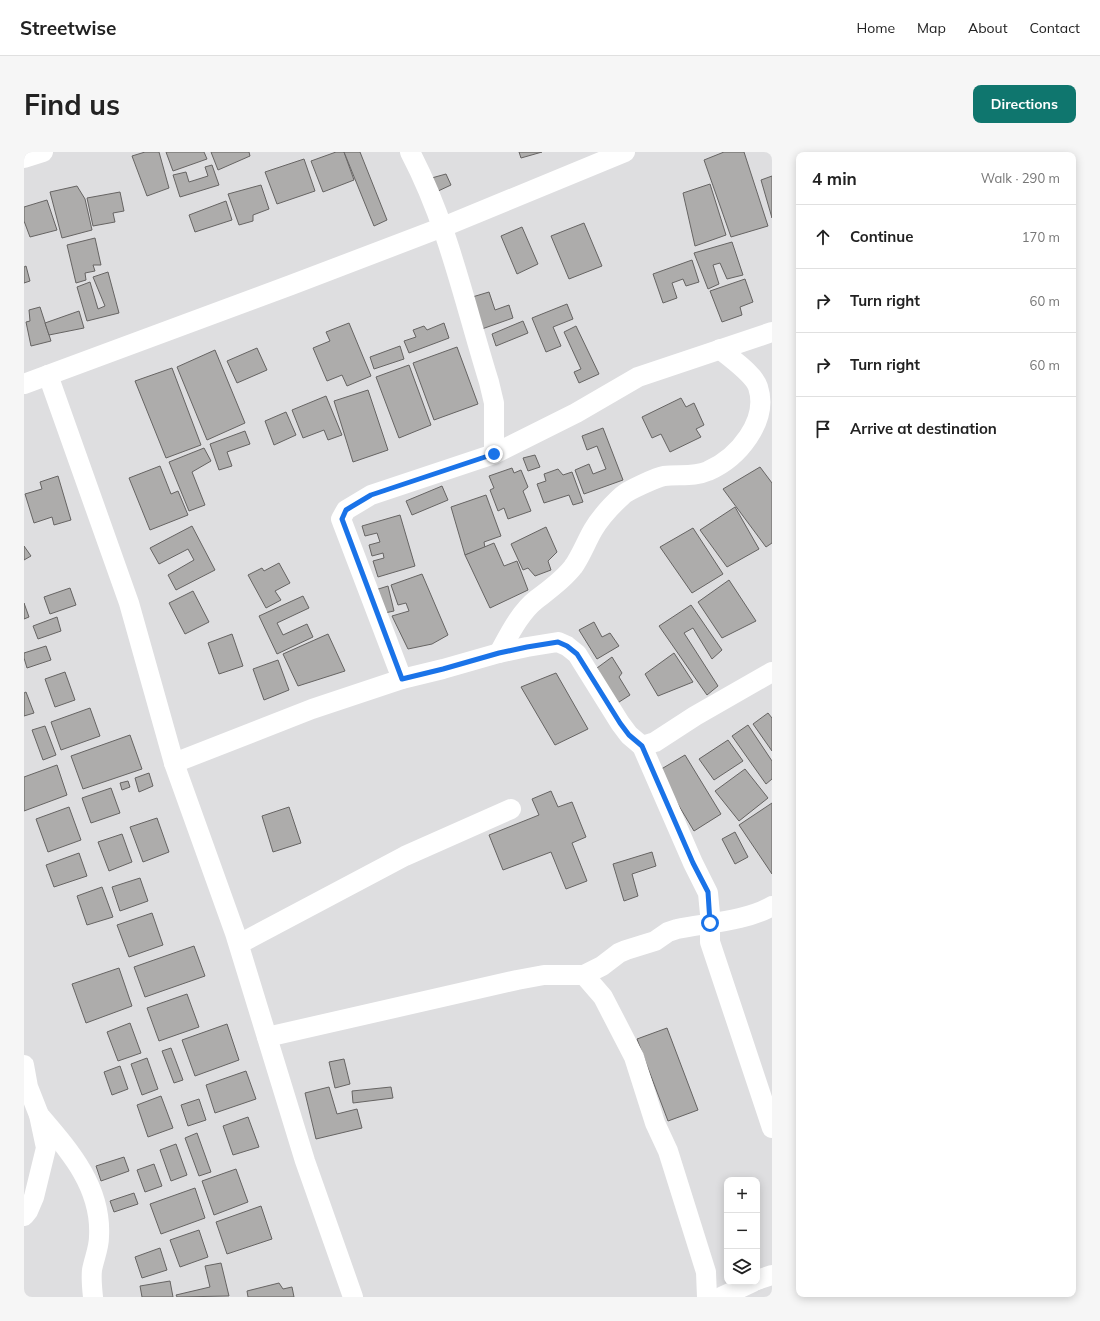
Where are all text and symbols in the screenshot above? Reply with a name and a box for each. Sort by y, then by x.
text: Streetwise [20,16,116,40]
text: Home [856,19,895,37]
text: Map [917,19,946,37]
text: About [968,19,1008,37]
text: Contact [1030,19,1080,37]
button: Directions [973,85,1076,123]
text: Find us [24,87,120,122]
text: 4 min [812,168,857,189]
text: Walk · 290 m [981,170,1060,186]
icon: ahead [812,226,834,248]
text: Continue [850,227,913,246]
text: 170 m [1022,229,1060,245]
icon: right [812,290,834,312]
text: Turn right [850,291,920,310]
text: 60 m [1030,293,1060,309]
icon: right [812,354,834,376]
text: Turn right [850,355,920,374]
text: 60 m [1030,357,1060,373]
icon: arrive [812,418,834,440]
text: Arrive at destination [850,419,997,438]
route end [485,445,503,463]
route start [701,914,719,932]
map controls [724,1177,760,1285]
button: + [724,1177,760,1213]
button: − [724,1213,760,1249]
button: layers [724,1249,760,1285]

